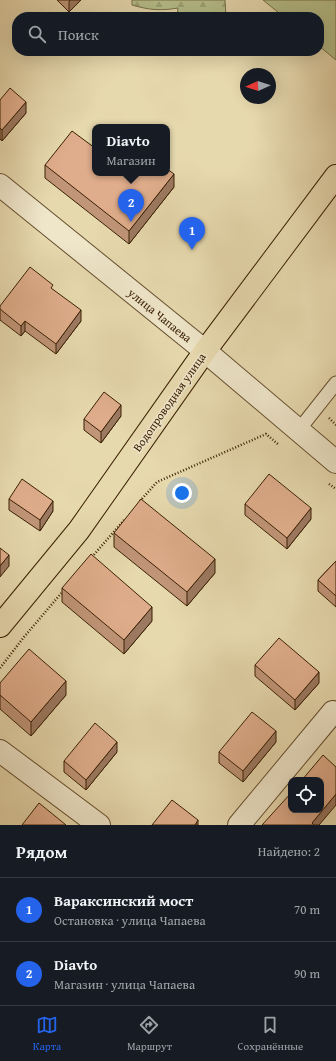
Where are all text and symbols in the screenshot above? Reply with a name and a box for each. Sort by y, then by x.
search box [12,12,324,56]
icon: search [26,23,48,45]
text: Поиск [58,24,99,45]
north arrow [240,68,276,104]
popup [92,124,170,176]
text: Diavto [107,130,150,151]
text: Магазин [107,151,156,170]
pin: 2 [118,189,144,222]
pin: 1 [179,217,205,250]
street label: улица Чапаева [124,283,196,346]
street label: Водопроводная улица [128,349,210,455]
your location [172,483,192,503]
map controls [288,777,324,813]
button: locate [288,777,324,813]
text: Рядом [16,839,67,864]
text: Найдено: 2 [258,842,320,861]
text: Вараксинский мост [54,890,193,911]
text: 1 [26,900,32,919]
text: 70 m [294,900,320,919]
text: Остановка · улица Чапаева [54,911,206,930]
text: Diavto [54,954,97,975]
text: 2 [26,964,32,983]
text: 90 m [294,964,320,983]
text: Магазин · улица Чапаева [54,975,195,994]
tab: Карта [33,1014,61,1054]
tab: Маршрут [127,1014,172,1054]
tab: Сохранённые [238,1014,303,1054]

